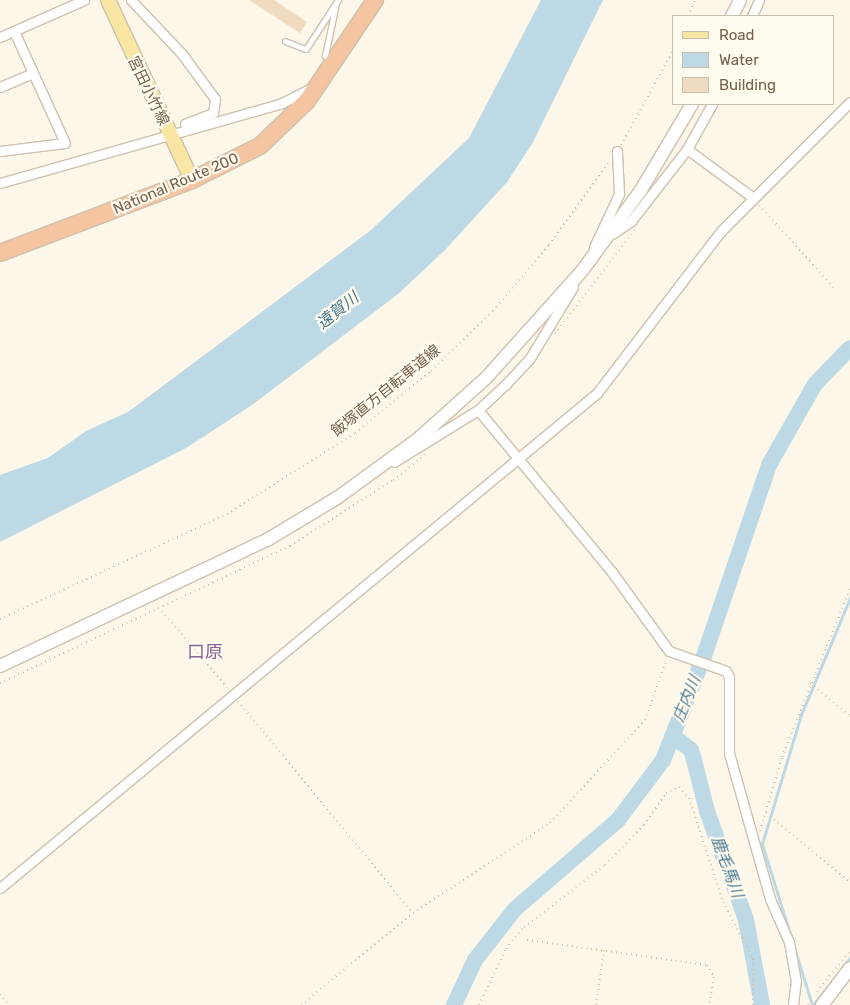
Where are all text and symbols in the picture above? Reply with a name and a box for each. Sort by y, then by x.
legend [672,15,835,105]
text: Road [719,26,755,44]
text: Water [719,51,759,69]
street label: 宮田小竹線 [123,53,173,129]
text: Building [719,76,776,94]
street label: National Route 200 [111,149,241,219]
water label: 遠賀川 [313,288,363,334]
street label: 飯塚直方自転車道線 [328,342,444,440]
district label: 口原 [187,641,223,663]
water label: 庄内川 [669,673,705,725]
water label: 鹿毛馬川 [707,834,747,900]

